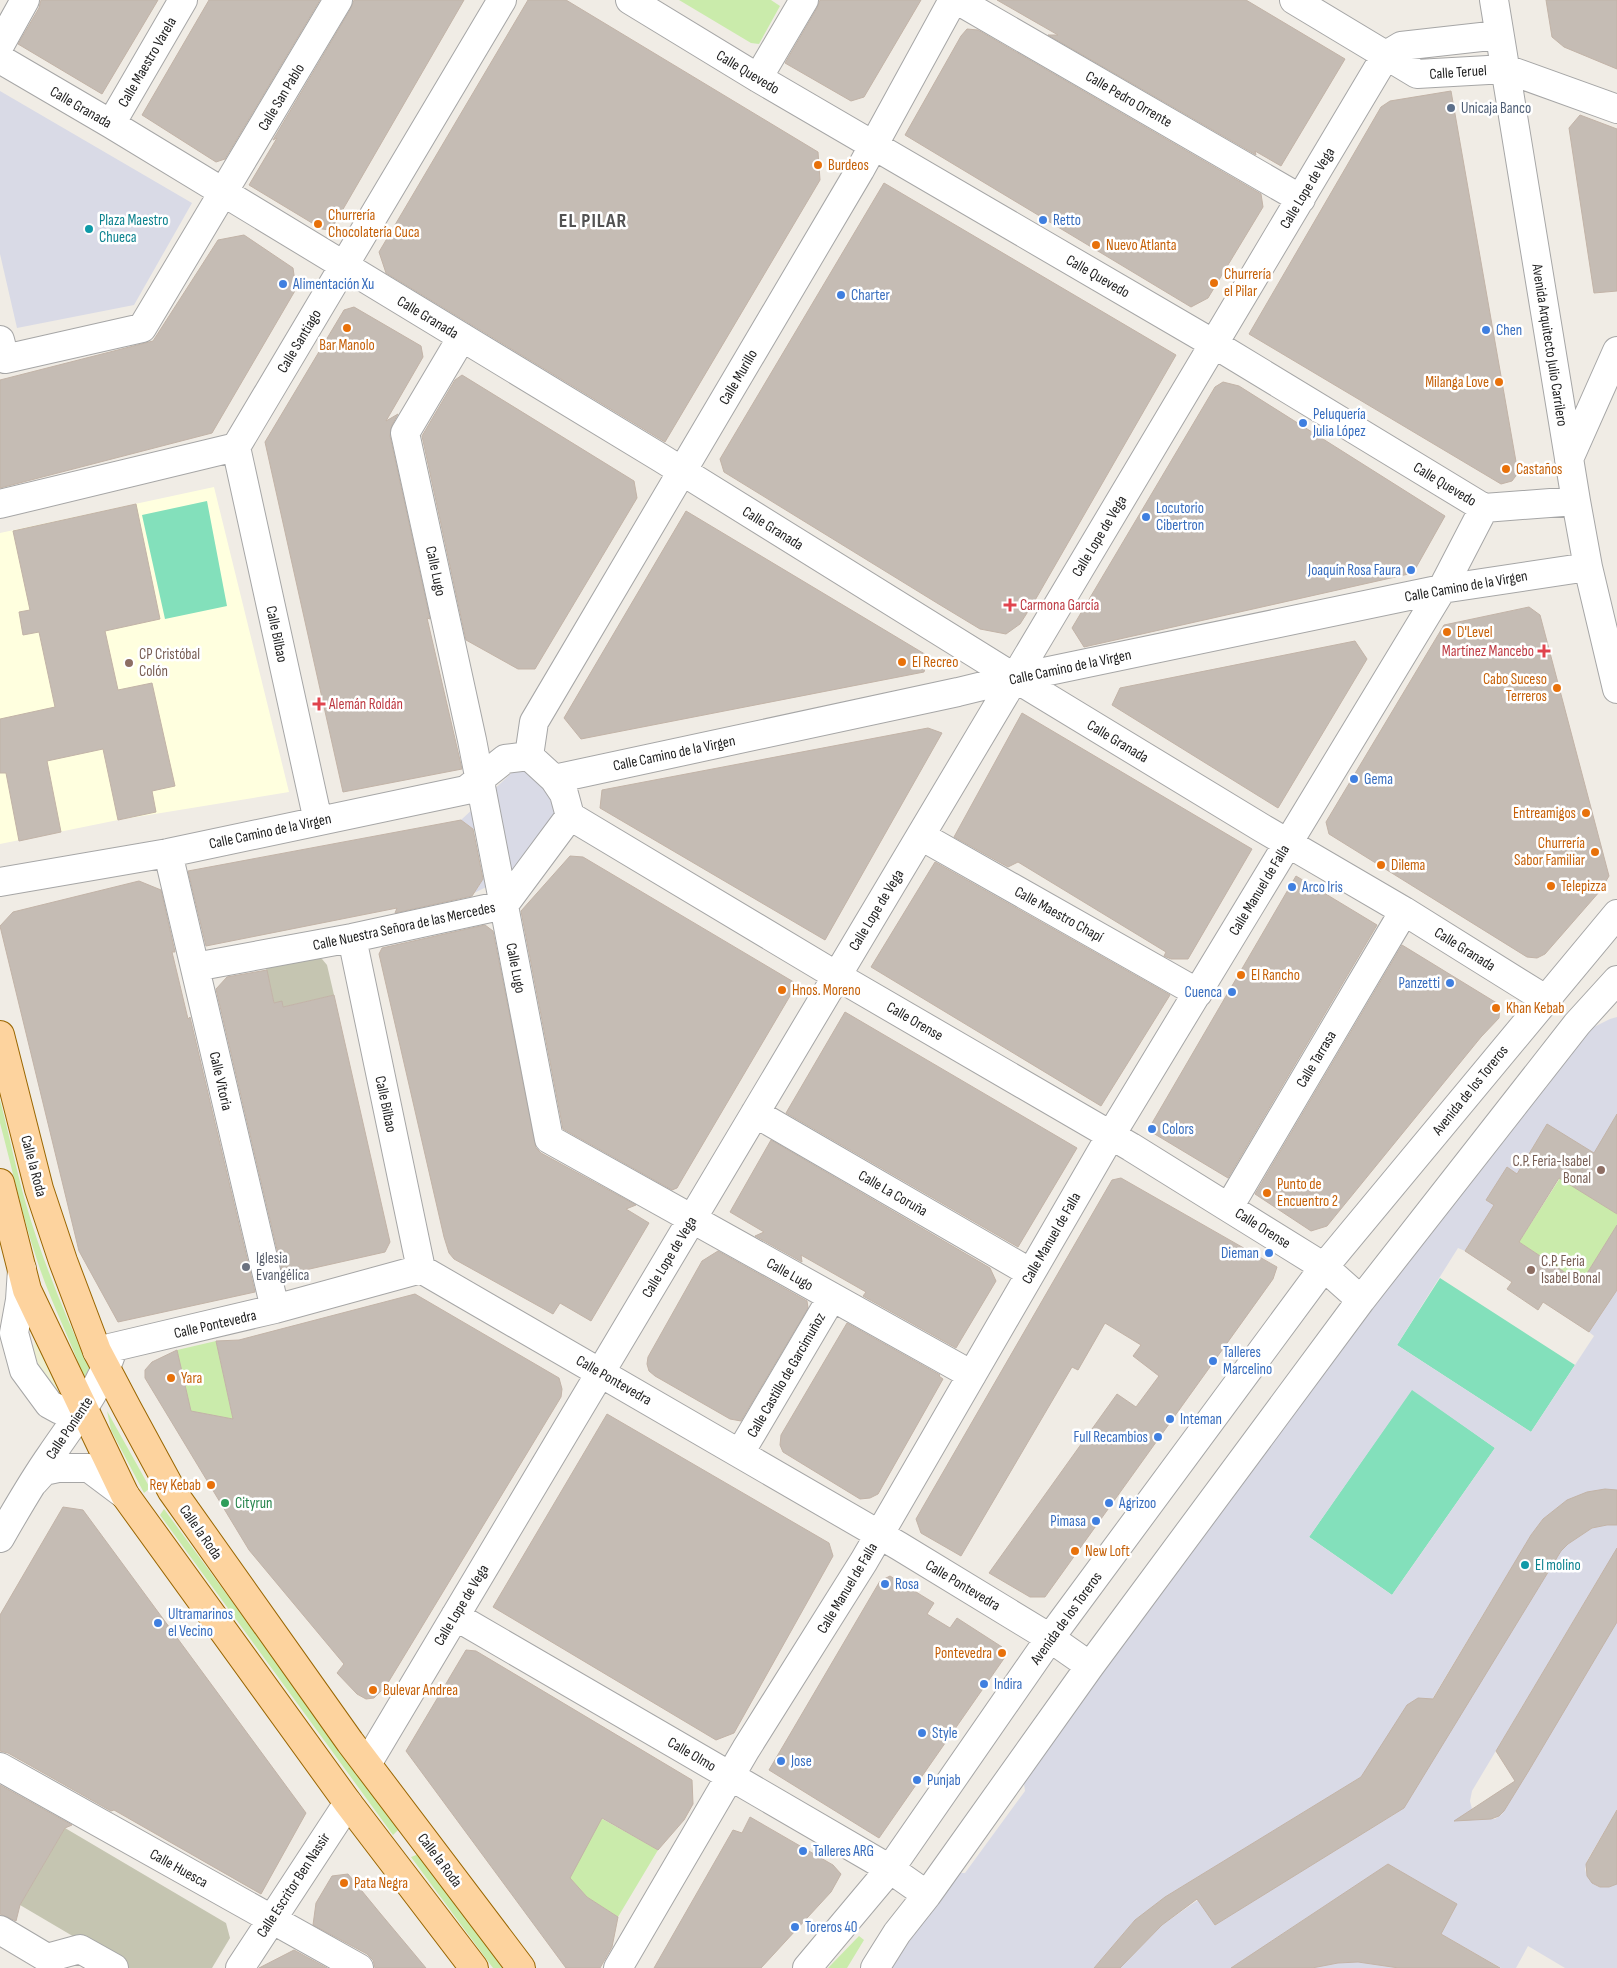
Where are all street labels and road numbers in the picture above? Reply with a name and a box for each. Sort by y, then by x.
street label: Calle Maestro Varela [114,14,181,111]
street label: Calle Quevedo [713,46,783,99]
street label: Calle San Pablo [254,60,309,134]
street label: Calle Teruel [1429,61,1487,84]
street label: Calle Pedro Orrente [1082,67,1175,132]
street label: Calle Granada [46,82,115,133]
street label: Calle Lope de Vega [1276,144,1339,232]
street label: Calle Quevedo [1062,251,1133,302]
street label: Avenida Arquitecto Julio Carrilero [1527,261,1572,428]
street label: Calle Granada [394,292,462,343]
street label: Calle Santiago [273,306,326,376]
street label: Calle Murillo [715,346,762,408]
street label: Calle Quevedo [1410,458,1480,511]
street label: Calle Lope de Vega [1068,492,1131,580]
street label: Calle Granada [739,502,807,555]
street label: Calle Lugo [421,544,450,598]
street label: Calle Camino de la Virgen [1403,566,1529,607]
street label: Calle Bilbao [261,604,292,664]
street label: Calle Camino de la Virgen [1007,645,1133,690]
street label: Calle Granada [1084,716,1152,767]
street label: Calle Camino de la Virgen [611,731,737,776]
street label: Calle Camino de la Virgen [207,809,333,854]
street label: Calle Manuel de Falla [1225,841,1294,939]
street label: Calle Lope de Vega [845,866,908,954]
street label: Calle Maestro Chapí [1011,882,1107,947]
street label: Calle Nuestra Señora de las Mercedes [311,898,497,955]
street label: Calle Granada [1431,923,1499,976]
street label: Calle Lugo [501,941,530,995]
street label: Calle Orense [883,998,946,1045]
street label: Calle Tarrasa [1292,1027,1341,1091]
street label: Avenida de los Toreros [1428,1042,1512,1140]
street label: Calle Vitoria [205,1050,237,1113]
street label: Calle Bilbao [370,1074,401,1134]
street label: Calle la Roda [16,1133,51,1199]
street label: Calle La Coruña [855,1166,931,1221]
street label: Calle Manuel de Falla [1018,1189,1085,1287]
street label: Calle Orense [1231,1204,1294,1253]
street label: Calle Lope de Vega [638,1213,701,1301]
street label: Calle Lugo [763,1254,817,1295]
street label: Calle Pontevedra [172,1306,258,1343]
street label: Calle Castillo de Garcimuñoz [743,1309,830,1441]
street label: Calle Pontevedra [573,1351,655,1410]
street label: Calle Poniente [42,1393,97,1463]
street label: Calle la Roda [175,1501,226,1564]
street label: Calle Manuel de Falla [813,1539,882,1637]
street label: Calle Pontevedra [922,1556,1004,1615]
street label: Calle Lope de Vega [430,1561,493,1649]
street label: Avenida de los Toreros [1026,1568,1106,1669]
street label: Calle Olmo [664,1733,719,1776]
street label: Calle Escritor Ben Nassir [252,1829,335,1941]
street label: Calle la Roda [413,1830,466,1891]
street label: Calle Huesca [146,1845,211,1892]

